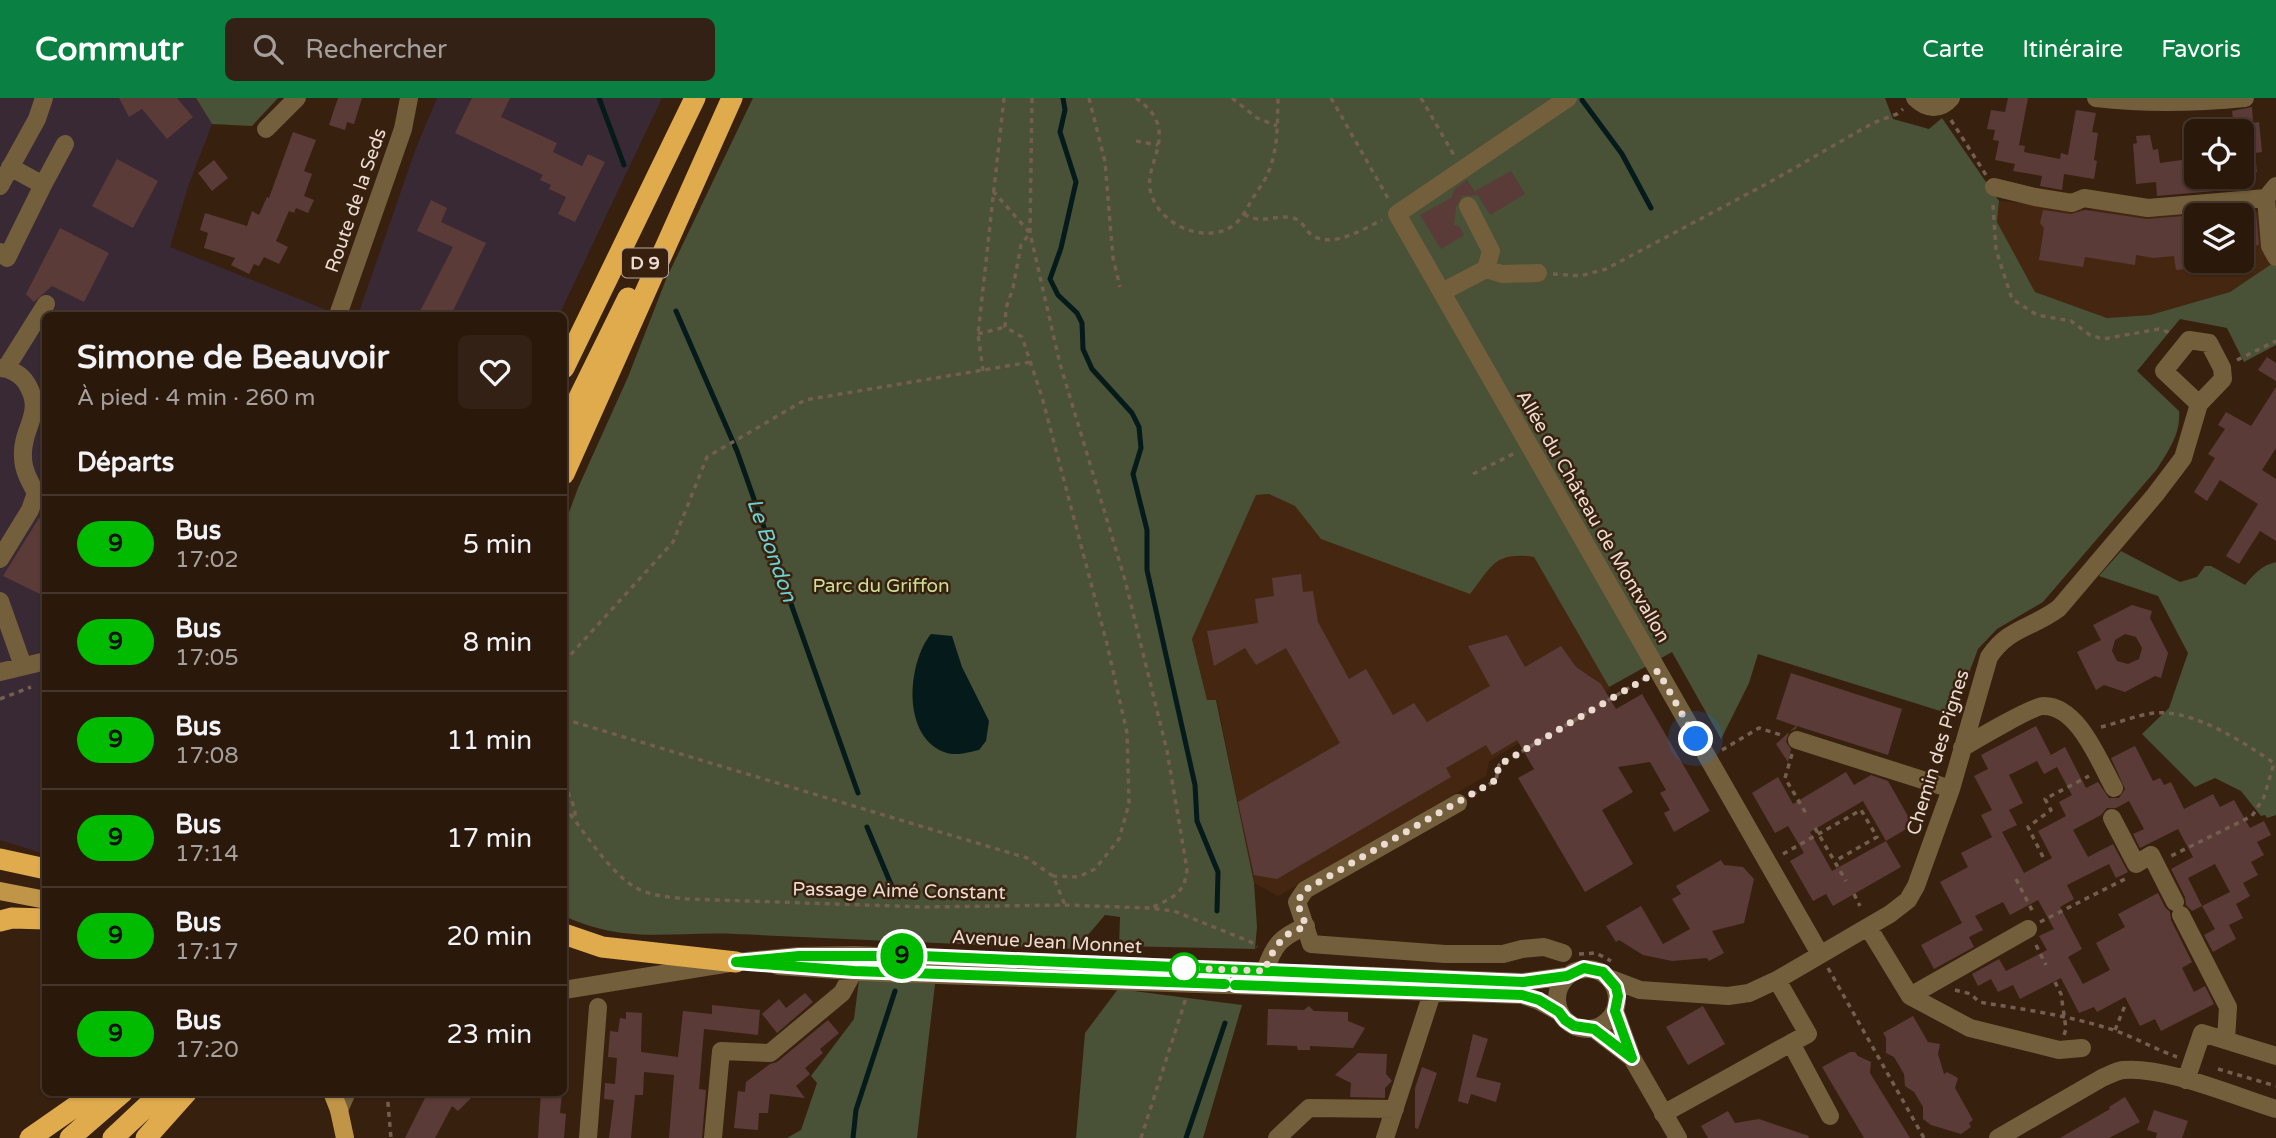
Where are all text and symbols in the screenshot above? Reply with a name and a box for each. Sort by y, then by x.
search box [225,18,715,81]
text: Commutr [35,30,183,69]
icon: search [249,30,287,68]
text: Rechercher [305,34,447,65]
text: Carte [1922,35,1984,64]
text: Itinéraire [2022,35,2123,64]
text: Favoris [2161,35,2241,64]
map controls [2184,119,2254,273]
button: locate [2184,119,2254,189]
street label: Route de la Seds [321,125,391,275]
button: layers [2184,203,2254,273]
road number: D 9 [622,248,668,278]
button: heart [458,335,532,409]
text: Simone de Beauvoir [77,338,389,377]
text: À pied · 4 min · 260 m [77,384,316,412]
street label: Allée du Château de Montvallon [1512,386,1675,647]
text: Départs [77,447,174,478]
water label: Le Bondon [741,495,802,606]
text: Bus [175,515,221,546]
text: 9 [108,529,123,558]
text: 5 min [463,529,532,560]
text: 17:02 [175,546,239,574]
park label: Parc du Griffon [812,575,950,597]
text: Bus [175,613,221,644]
text: 9 [108,627,123,656]
text: 8 min [463,627,532,658]
text: 17:05 [175,644,239,672]
street label: Chemin des Pignes [1902,667,1974,838]
text: Bus [175,711,221,742]
your location [1678,721,1713,756]
text: 9 [108,725,123,754]
text: 11 min [446,725,532,756]
text: 17:08 [175,742,239,770]
text: Bus [175,809,221,840]
text: 9 [108,823,123,852]
text: 17 min [446,823,532,854]
text: 17:14 [175,840,239,868]
street label: Passage Aimé Constant [792,878,1006,904]
text: Bus [175,907,221,938]
text: 9 [108,921,123,950]
text: 20 min [446,921,532,952]
street label: Avenue Jean Monnet [951,926,1143,958]
line badge: 9 [879,933,925,979]
text: 17:17 [175,938,239,966]
text: 9 [894,941,910,970]
unlabelled marker [1169,953,1199,983]
text: Bus [175,1005,221,1036]
text: 9 [108,1019,123,1048]
text: 23 min [446,1019,532,1050]
text: 17:20 [175,1036,239,1064]

